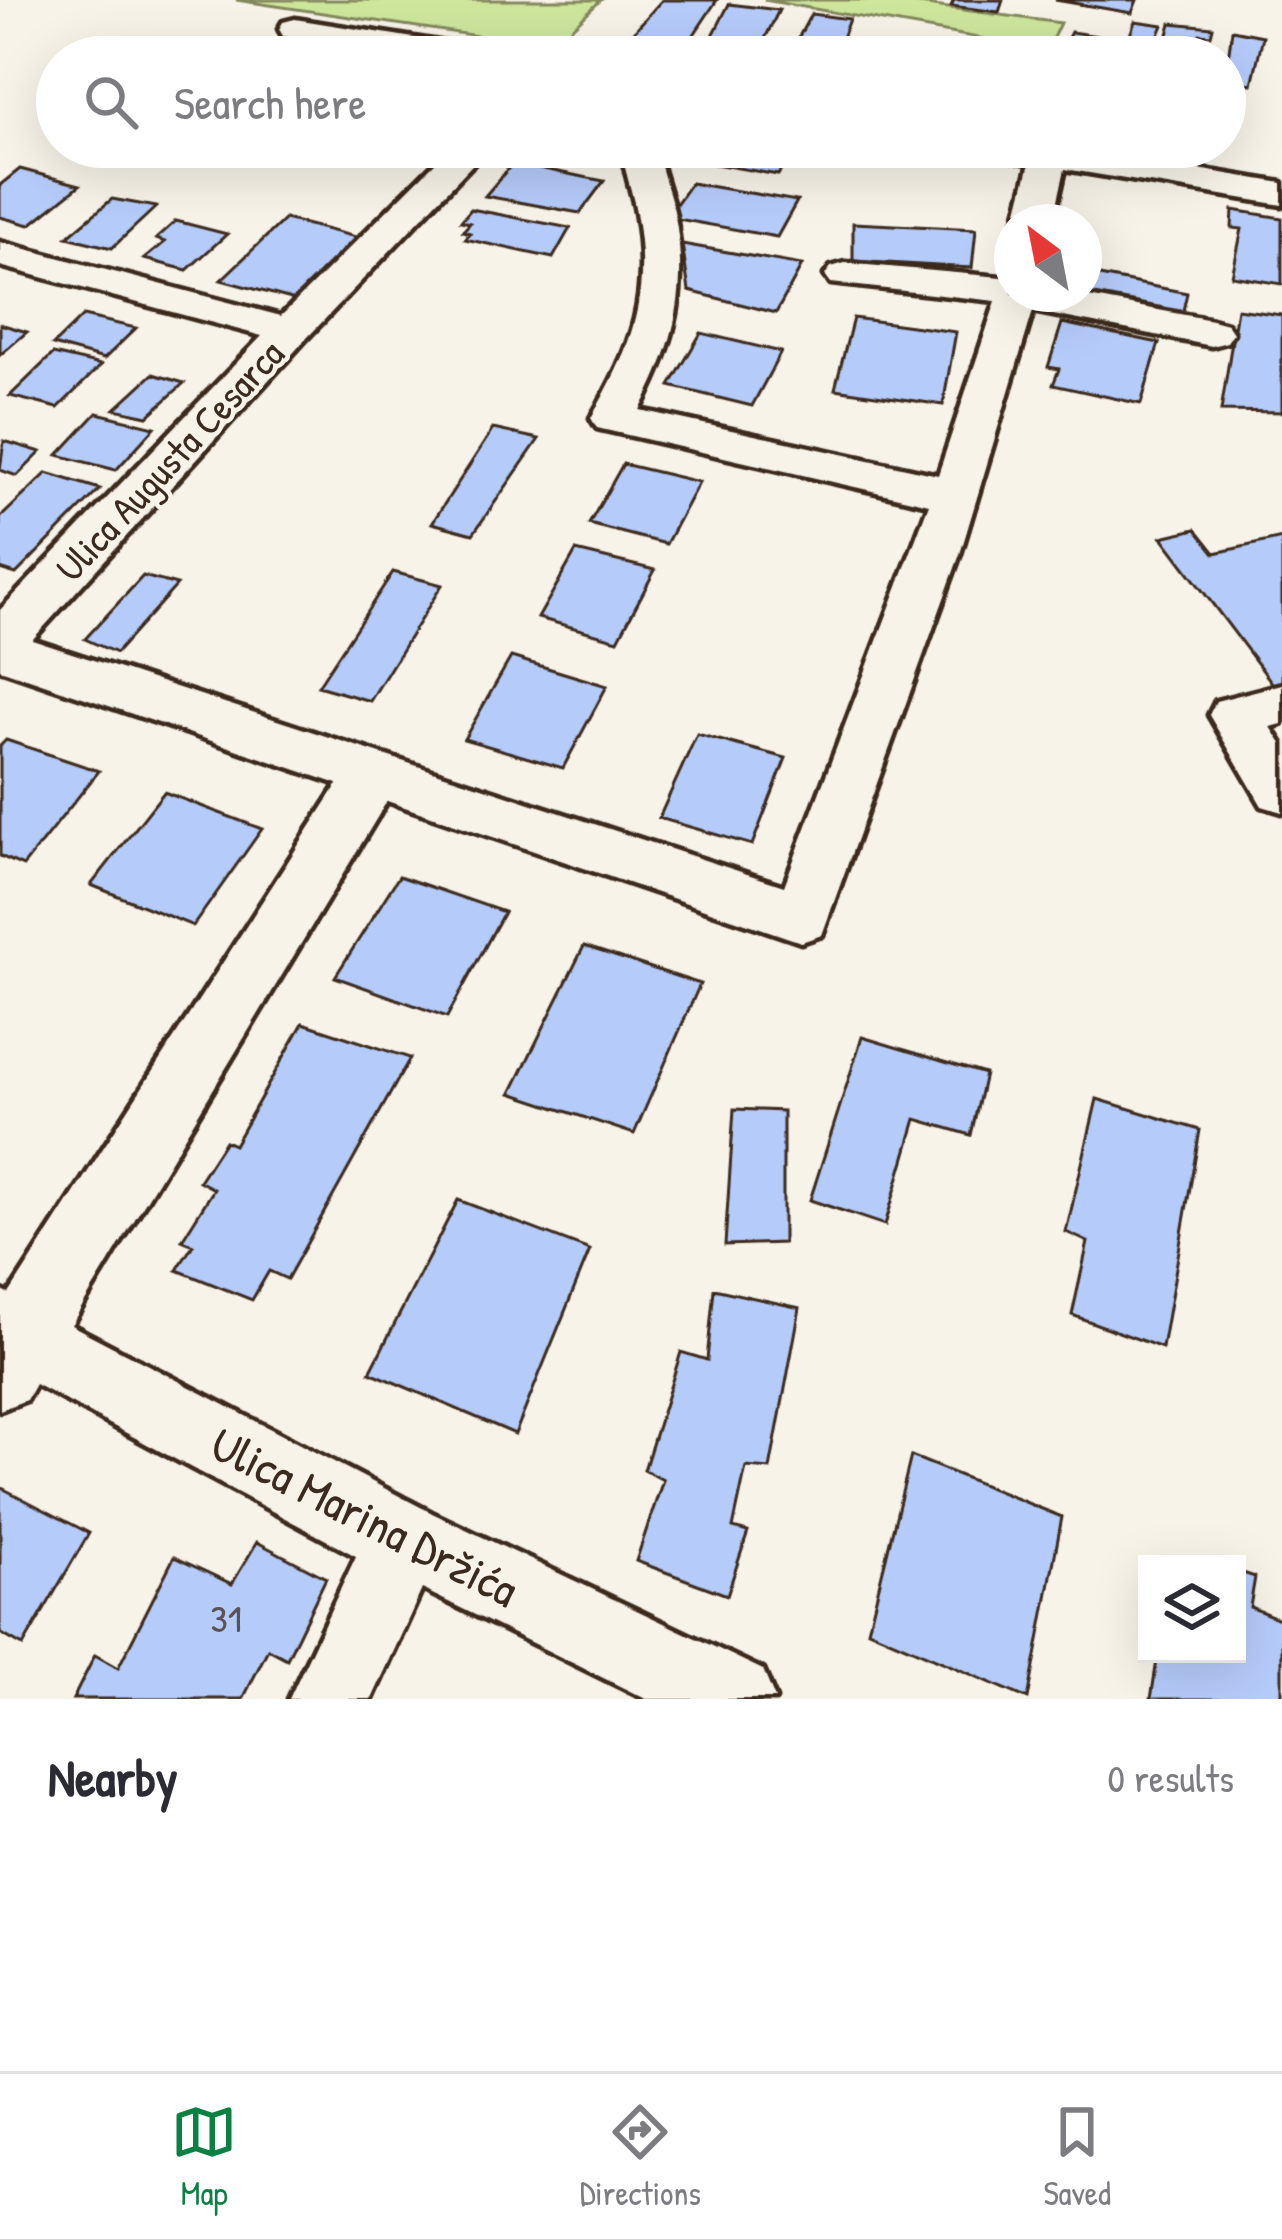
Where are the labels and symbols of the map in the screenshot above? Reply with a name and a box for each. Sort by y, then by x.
north arrow [994,204,1102,312]
street label: Ulica Augusta Cesarca [43,328,295,592]
street label: Ulica Marina Držića [200,1411,530,1621]
house number: 31 [210,1591,242,1644]

